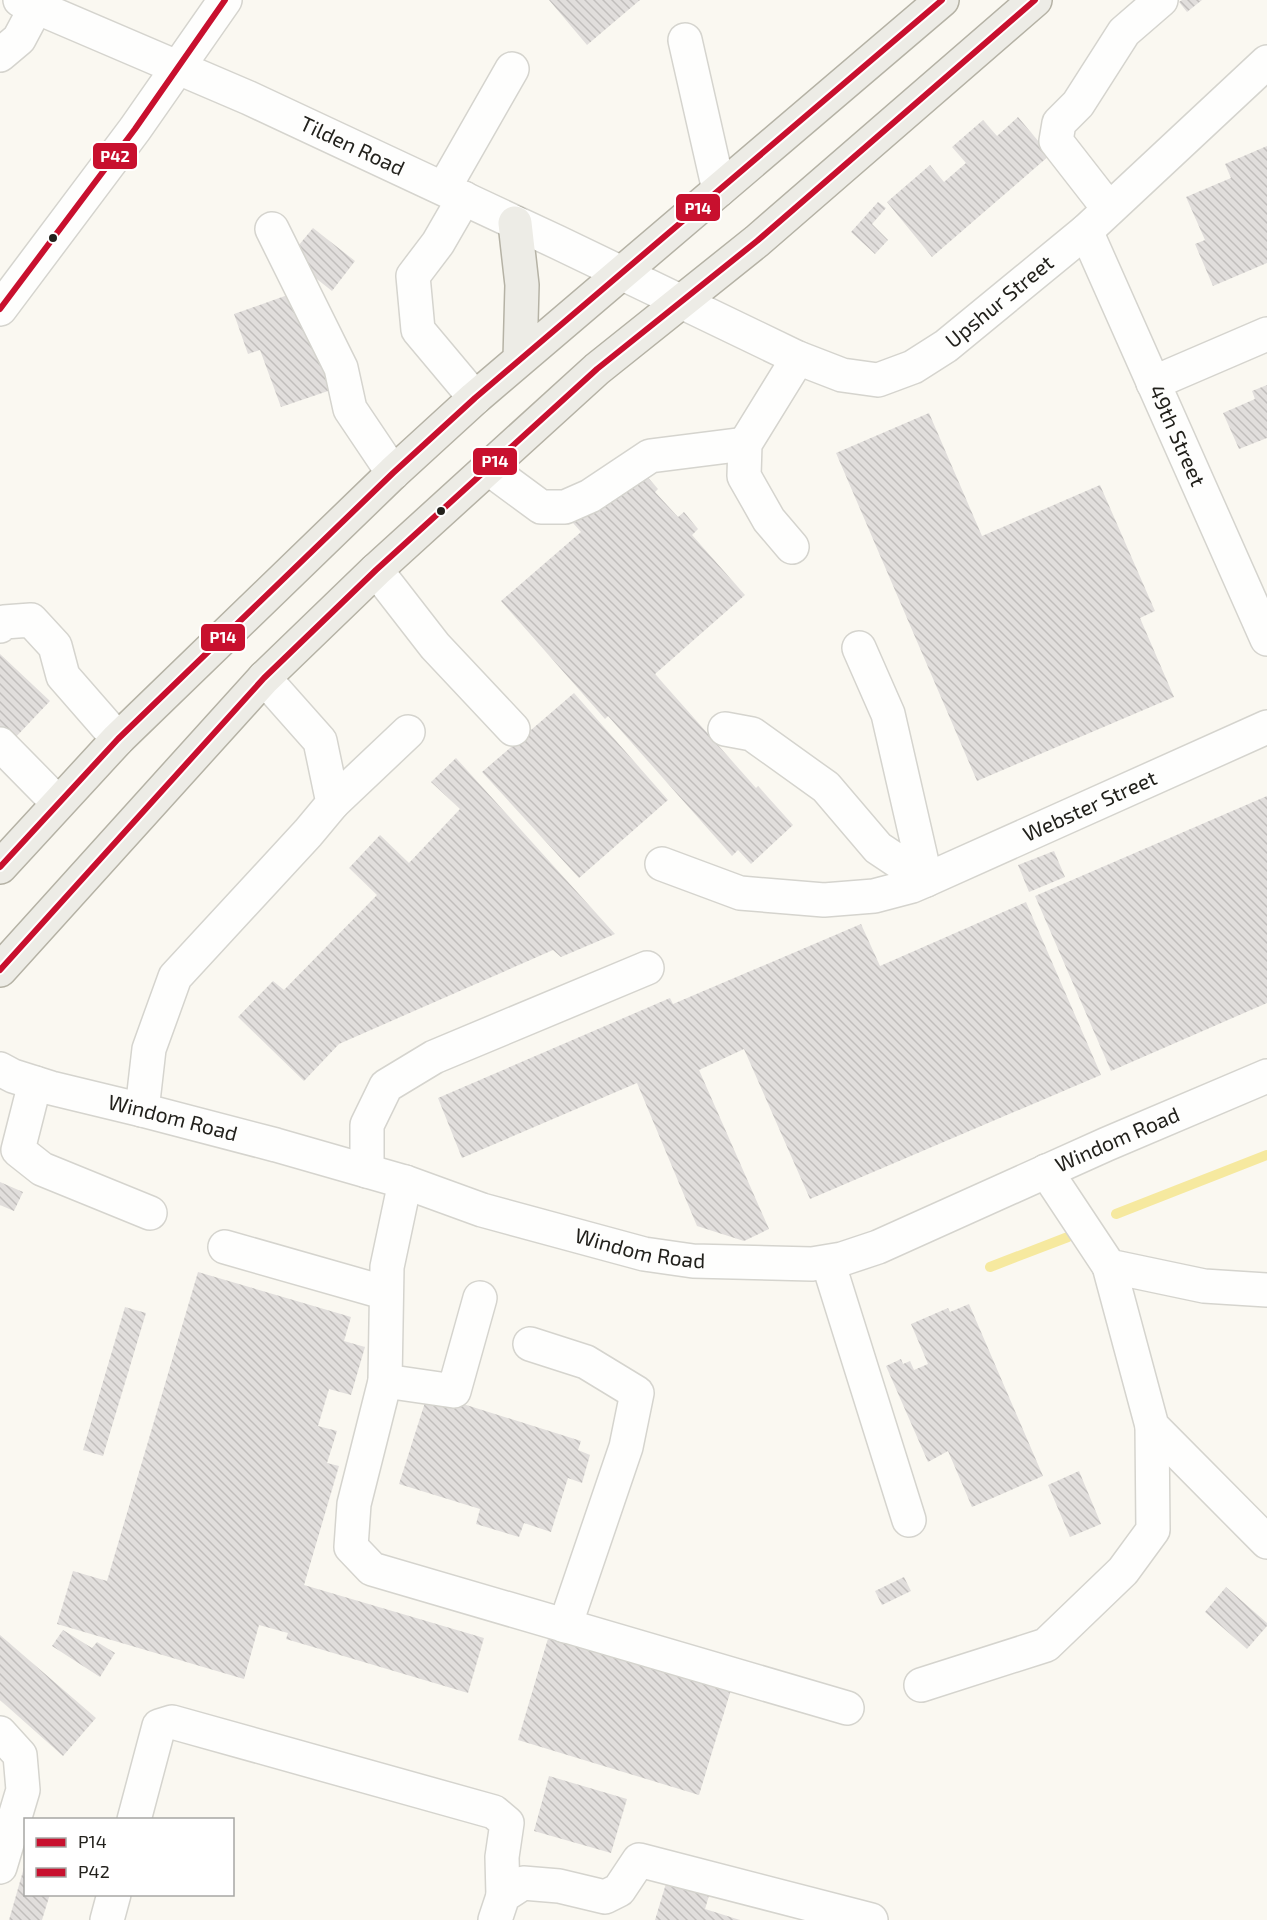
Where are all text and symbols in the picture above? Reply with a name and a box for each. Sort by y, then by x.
street label: Tilden Road [297,110,409,180]
line badge: P42 [92,142,138,170]
text: P42 [100,146,130,165]
line badge: P14 [675,193,721,222]
text: P14 [685,198,712,217]
unlabelled marker [47,232,59,244]
street label: Upshur Street [940,249,1058,352]
street label: 49th Street [1145,381,1212,490]
line badge: P14 [472,447,518,476]
text: P14 [482,451,509,470]
unlabelled marker [435,505,447,517]
line badge: P14 [200,623,246,652]
text: P14 [210,627,237,646]
street label: Webster Street [1019,764,1160,846]
street label: Windom Road [106,1088,241,1145]
street label: Windom Road [1051,1101,1183,1177]
street label: Windom Road [572,1222,706,1272]
legend [24,1818,234,1896]
text: P14 [78,1830,107,1852]
text: P42 [78,1860,110,1882]

